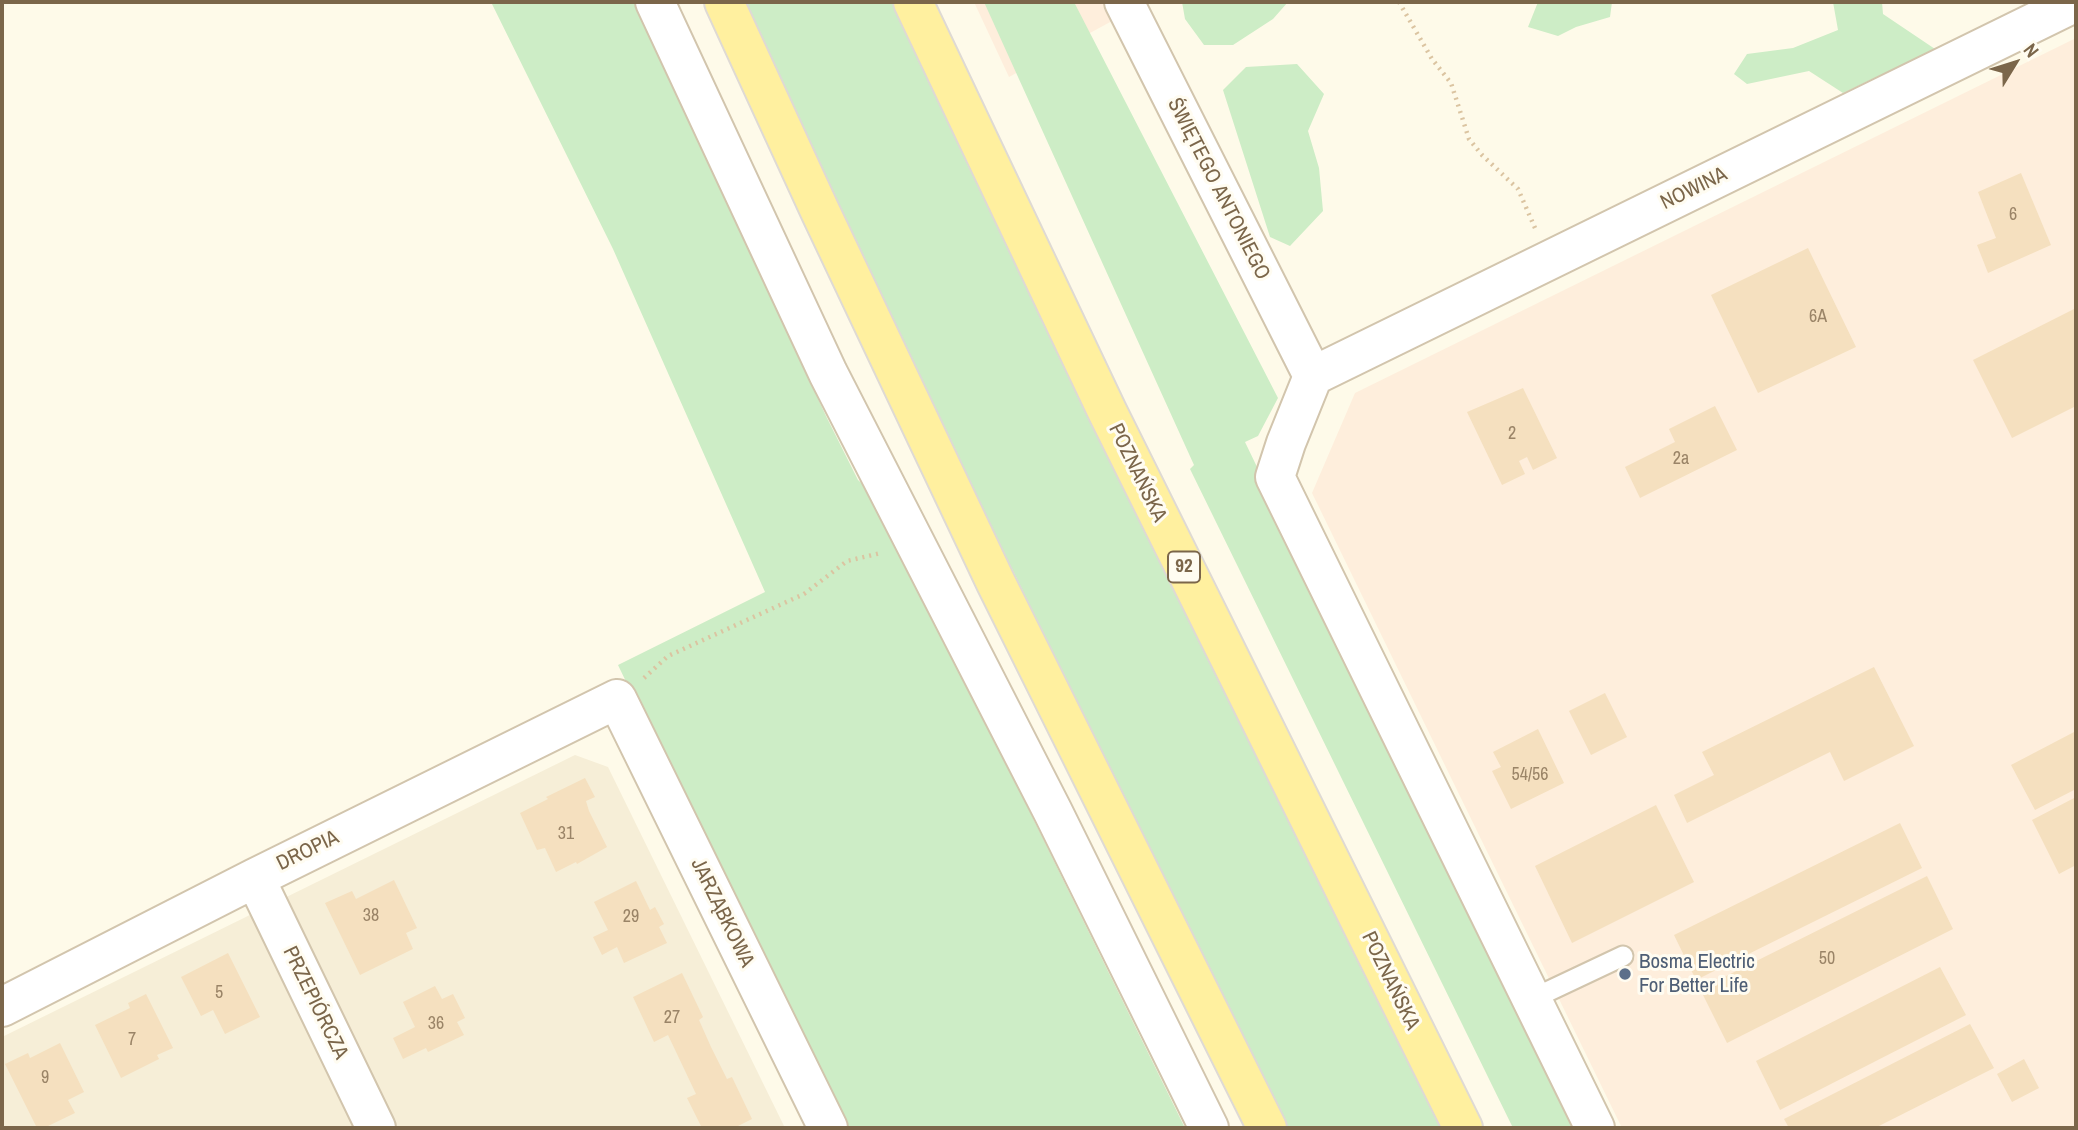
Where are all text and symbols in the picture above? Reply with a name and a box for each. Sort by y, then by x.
north arrow [1980,28,2050,98]
text: N [2018,38,2045,63]
street label: ŚWIĘTEGO ANTONIEGO [1161,94,1275,284]
street label: NOWINA [1657,162,1731,216]
house number: 6 [2009,204,2017,226]
house number: 6A [1809,306,1827,328]
street label: POZNAŃSKA [1102,420,1172,526]
house number: 2 [1508,423,1516,445]
house number: 2a [1673,448,1689,470]
road number: 92 [1168,552,1200,582]
house number: 54/56 [1512,764,1548,786]
house number: 31 [558,823,574,845]
street label: DROPIA [273,825,343,877]
street label: JARZĄBKOWA [685,854,759,972]
house number: 38 [363,905,379,927]
house number: 29 [623,906,639,928]
street label: POZNAŃSKA [1355,928,1425,1034]
street label: PRZEPIÓRCZA [277,942,353,1064]
house number: 50 [1819,948,1835,970]
place label: Bosma Electric For Better Life [1639,949,1755,999]
marker: Bosma Electric For Better Life [1617,966,1633,982]
house number: 5 [215,982,223,1004]
house number: 27 [664,1007,680,1029]
house number: 36 [428,1013,444,1035]
house number: 7 [128,1029,136,1051]
house number: 9 [41,1067,49,1089]

